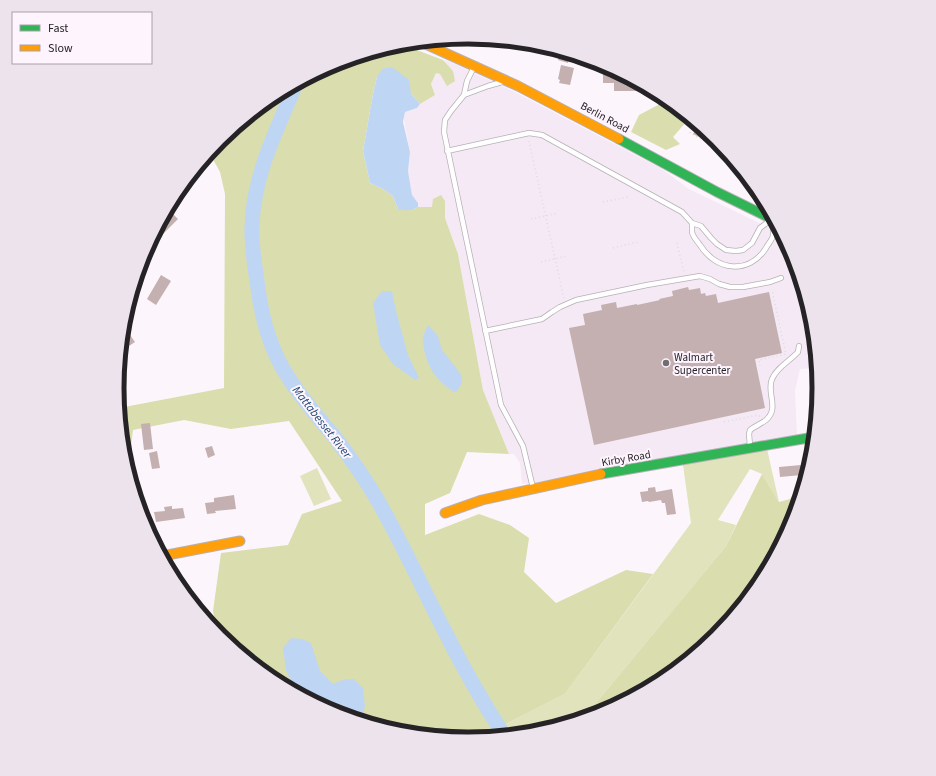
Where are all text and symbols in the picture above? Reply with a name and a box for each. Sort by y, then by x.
legend [12,12,152,64]
text: Fast [48,20,68,37]
text: Slow [48,40,73,57]
street label: Berlin Road [578,98,632,137]
place label: Walmart Supercenter [674,350,730,378]
marker: Walmart Supercenter [661,358,671,368]
water label: Mattabesset River [288,383,356,463]
street label: Kirby Road [600,447,652,470]

